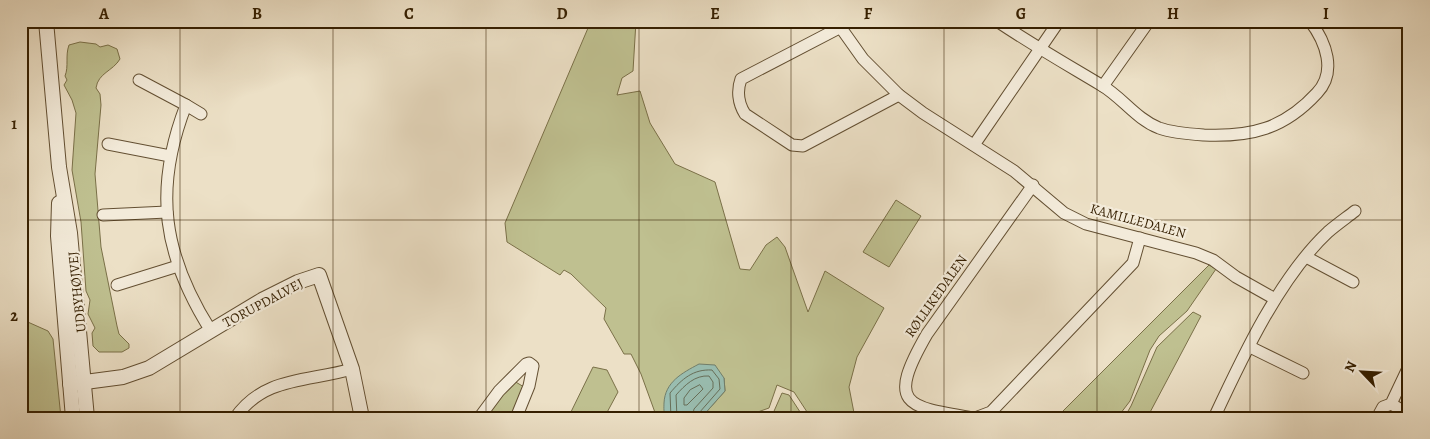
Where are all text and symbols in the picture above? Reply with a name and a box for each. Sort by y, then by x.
text: A [98,3,110,25]
text: B [252,3,262,25]
text: C [404,3,414,25]
text: D [556,3,568,25]
text: E [710,3,720,25]
text: F [864,3,873,25]
text: G [1016,3,1026,25]
text: H [1167,3,1179,25]
text: I [1323,3,1329,25]
text: 1 [11,113,17,135]
street label: KAMILLEDALEN [1088,199,1188,243]
street label: UDBYHØJVEJ [63,250,91,334]
street label: RØLLIKEDALEN [900,251,972,341]
street label: TORUPDALVEJ [219,274,307,332]
text: 2 [10,305,18,327]
north arrow [1338,346,1388,396]
text: N [1340,358,1361,375]

